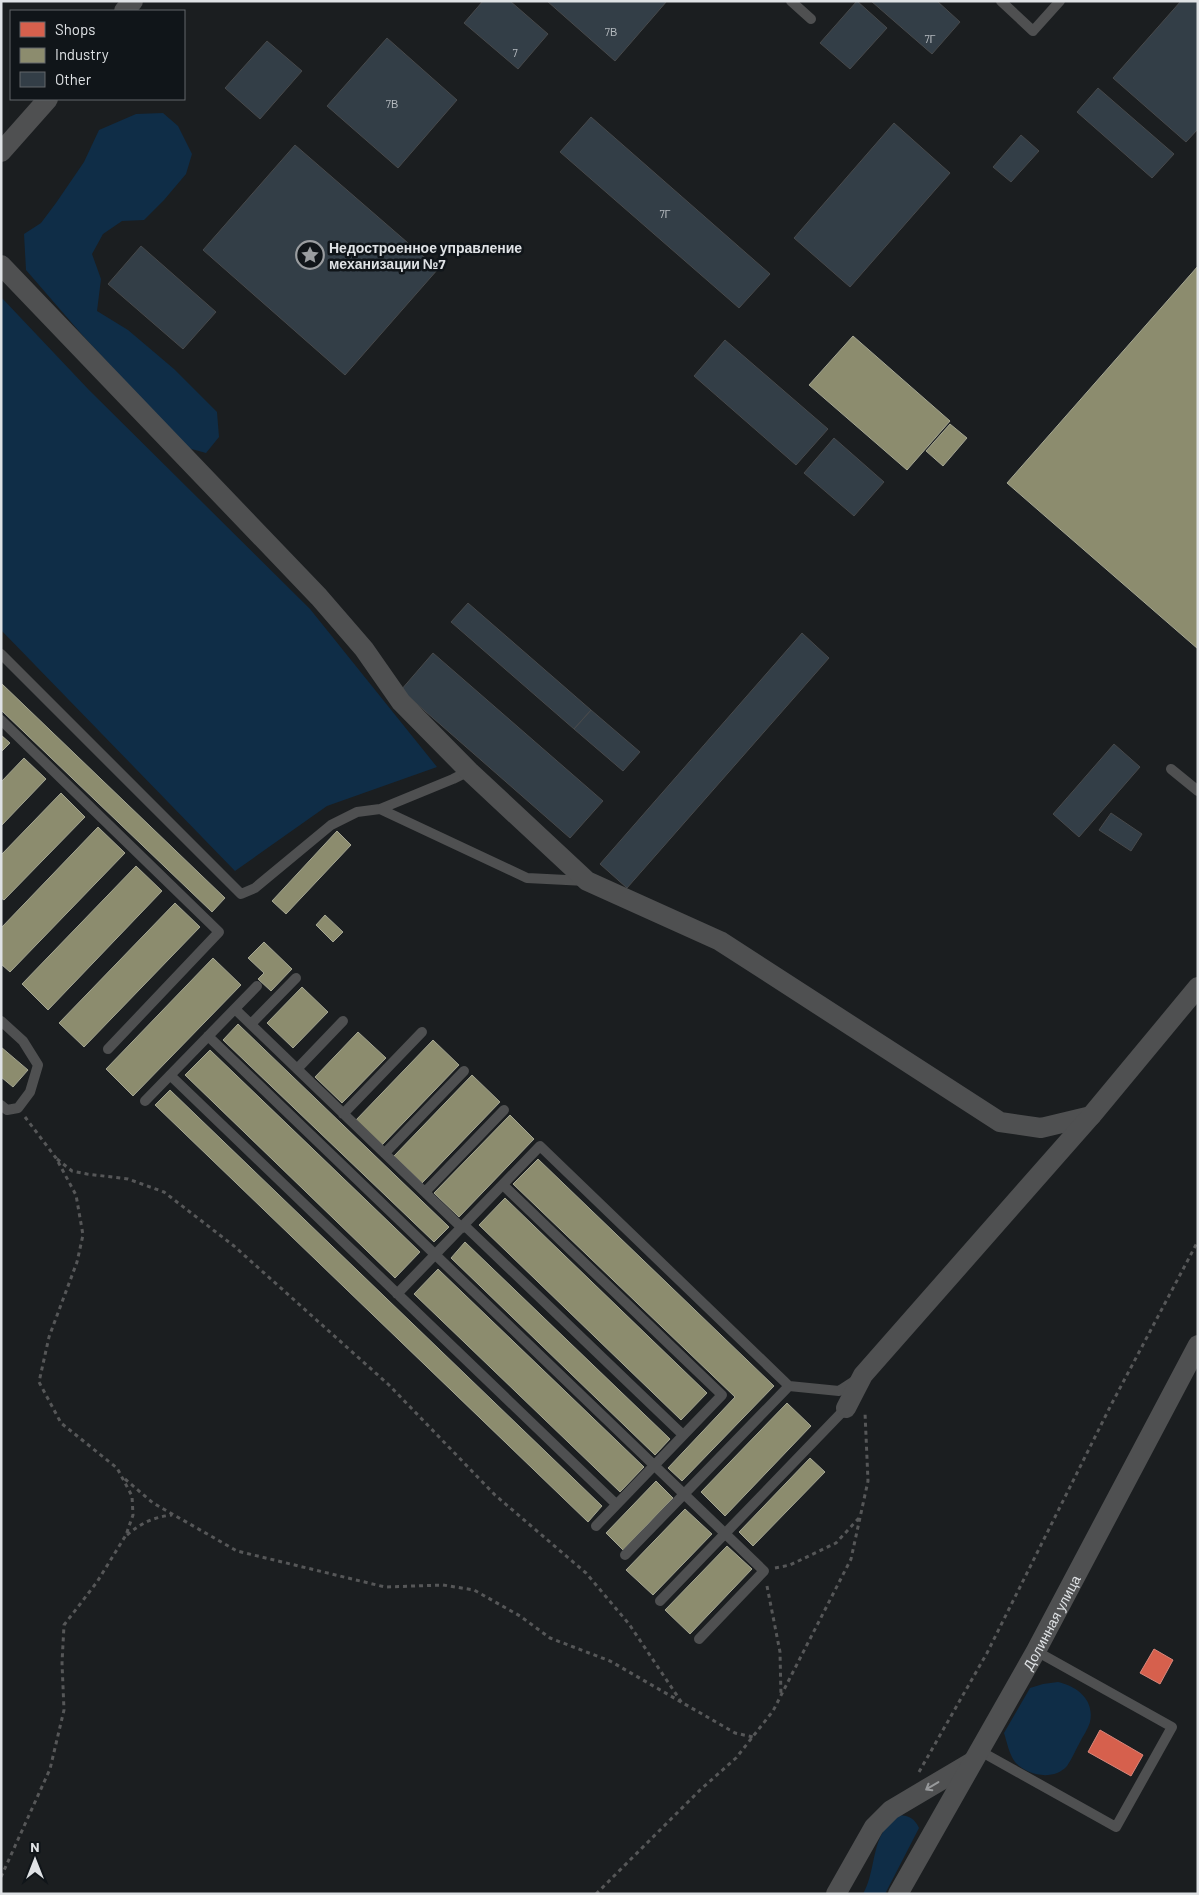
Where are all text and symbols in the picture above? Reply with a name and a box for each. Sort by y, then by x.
legend [10,10,185,100]
text: Shops [55,20,95,38]
house number: 7В [605,25,617,38]
house number: 7Г [924,32,936,45]
text: Industry [55,45,109,63]
house number: 7 [512,46,518,59]
text: Other [55,70,92,88]
house number: 7В [386,97,398,110]
house number: 7Г [659,207,671,220]
place label: Недостроенное управление механизации №7 [329,239,522,272]
place icon: Недостроенное управление механизации №7 [295,240,325,270]
street label: Долинная улица [1019,1572,1083,1673]
one-way arrow [926,1781,940,1791]
north arrow [10,1835,60,1885]
text: N [30,1838,40,1855]

